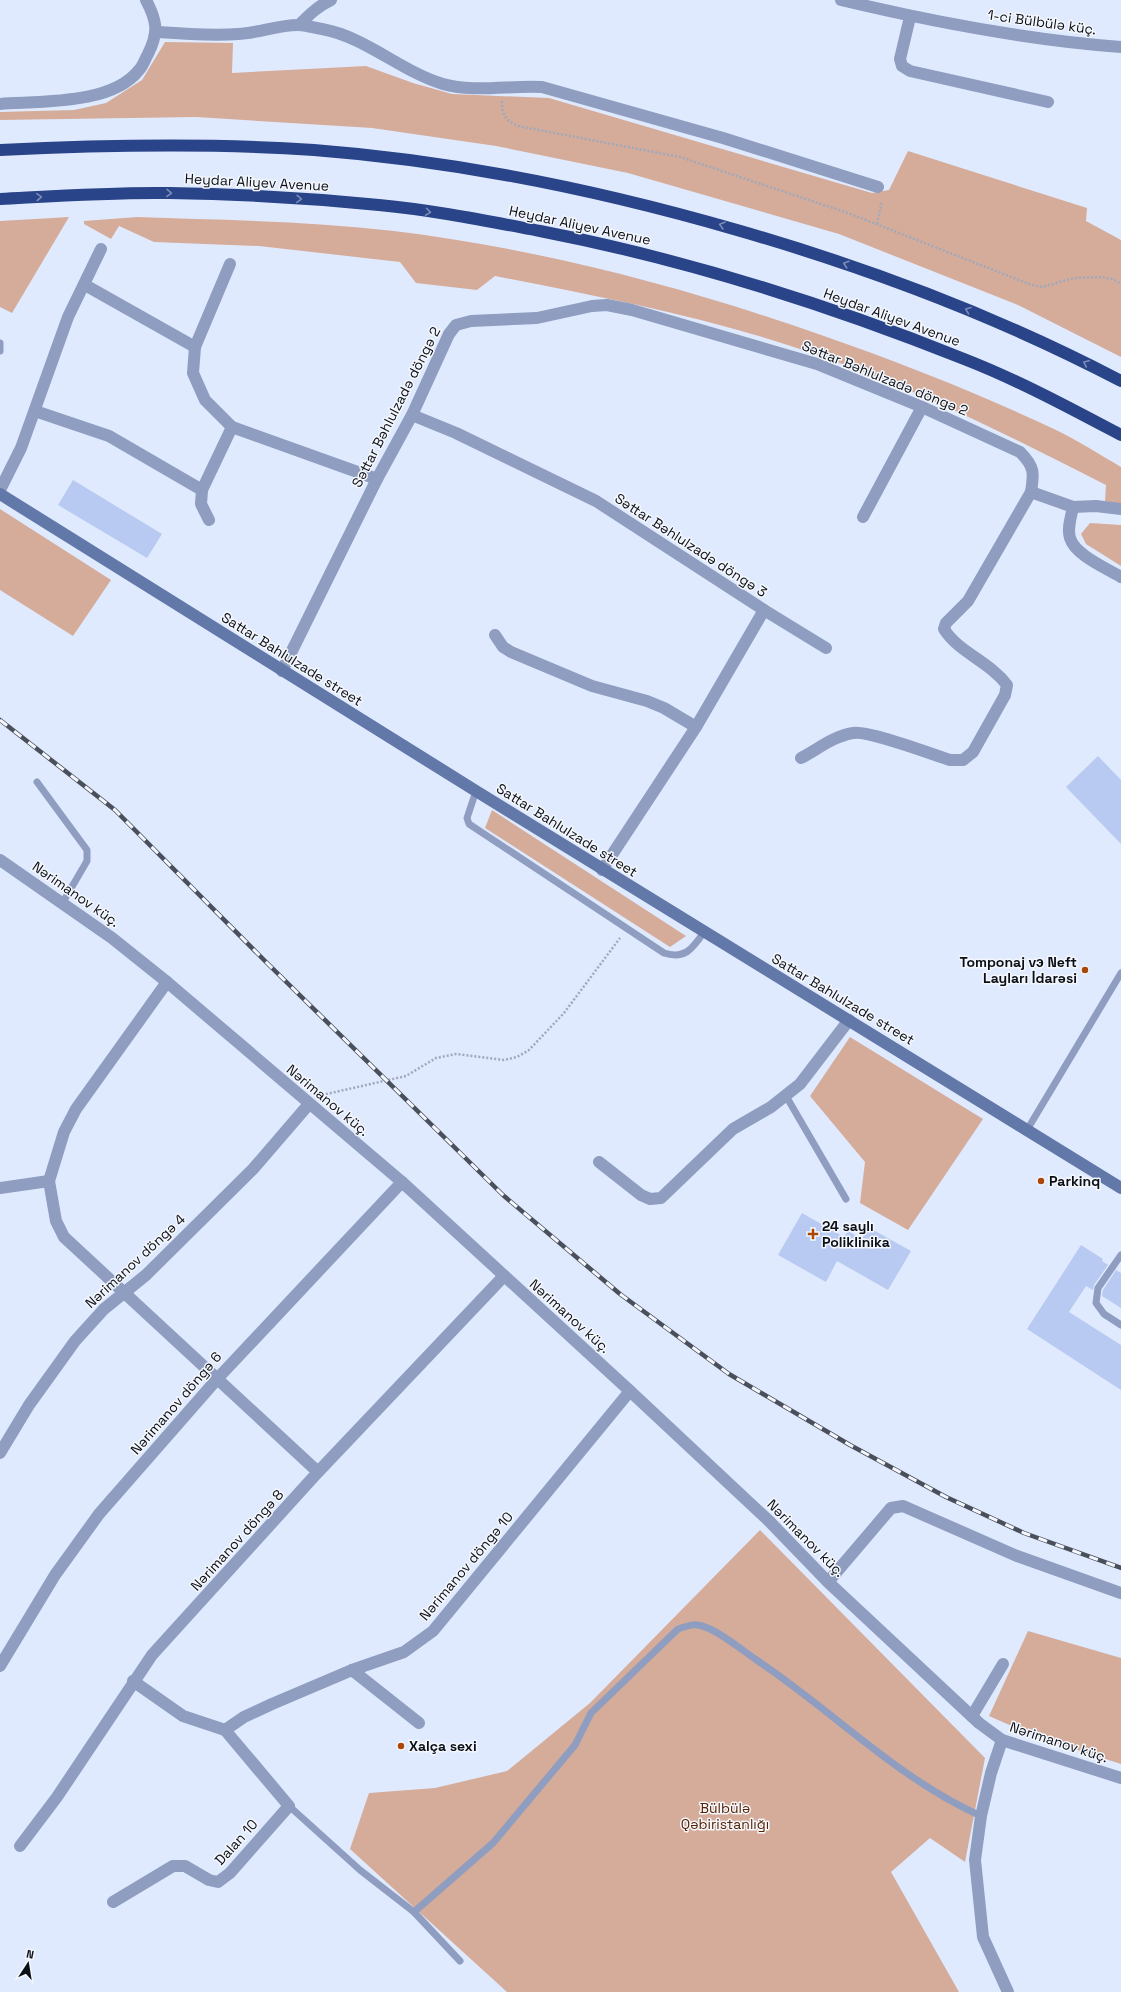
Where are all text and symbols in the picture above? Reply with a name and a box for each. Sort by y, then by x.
street label: 1-ci Bülbülə küç. [986,5,1098,39]
street label: Heydar Aliyev Avenue [184,169,330,195]
one-way arrow [166,189,172,197]
one-way arrow [36,193,42,201]
one-way arrow [296,195,302,203]
street label: Heydar Aliyev Avenue [507,201,653,249]
one-way arrow [425,207,431,216]
one-way arrow [719,222,725,230]
one-way arrow [842,261,849,269]
street label: Heydar Aliyev Avenue [821,284,963,350]
one-way arrow [964,306,971,314]
street label: Səttar Bəhlulzadə döngə 2 [348,324,444,490]
street label: Səttar Bəhlulzadə döngə 2 [799,336,971,420]
one-way arrow [1083,360,1091,368]
street label: Səttar Bəhlulzadə döngə 3 [611,489,771,601]
street label: Sattar Bahlulzade street [218,608,366,710]
street label: Sattar Bahlulzade street [493,779,641,881]
street label: Nərimanov küç. [29,857,123,931]
street label: Sattar Bahlulzade street [768,949,918,1049]
place label: Tomponaj vэ Neft Layları İdarəsi [959,953,1077,987]
marker: Tomponaj vэ Neft Layları İdarəsi [1080,965,1090,975]
street label: Nərimanov küç. [283,1060,373,1140]
place label: Parkinq [1049,1172,1100,1190]
marker: Parkinq [1036,1176,1046,1186]
street label: Nərimanov döngə 4 [81,1210,189,1312]
place label: 24 saylı Poliklinika [822,1217,890,1251]
marker: 24 saylı Poliklinika [807,1228,819,1240]
street label: Nərimanov küç. [526,1275,614,1357]
street label: Nərimanov döngə 6 [127,1348,225,1458]
street label: Nərimanov döngə 8 [187,1485,287,1594]
street label: Nərimanov küç. [763,1495,849,1581]
street label: Nərimanov döngə 10 [415,1508,517,1624]
street label: Nərimanov küç. [1008,1718,1110,1766]
place label: Xalça sexi [409,1737,477,1755]
marker: Xalça sexi [396,1741,406,1751]
park label: Bülbülə Qəbiristanlığı [681,1799,769,1833]
street label: Dalan 10 [211,1815,261,1869]
north arrow [8,1944,48,1984]
text: N [25,1947,35,1962]

